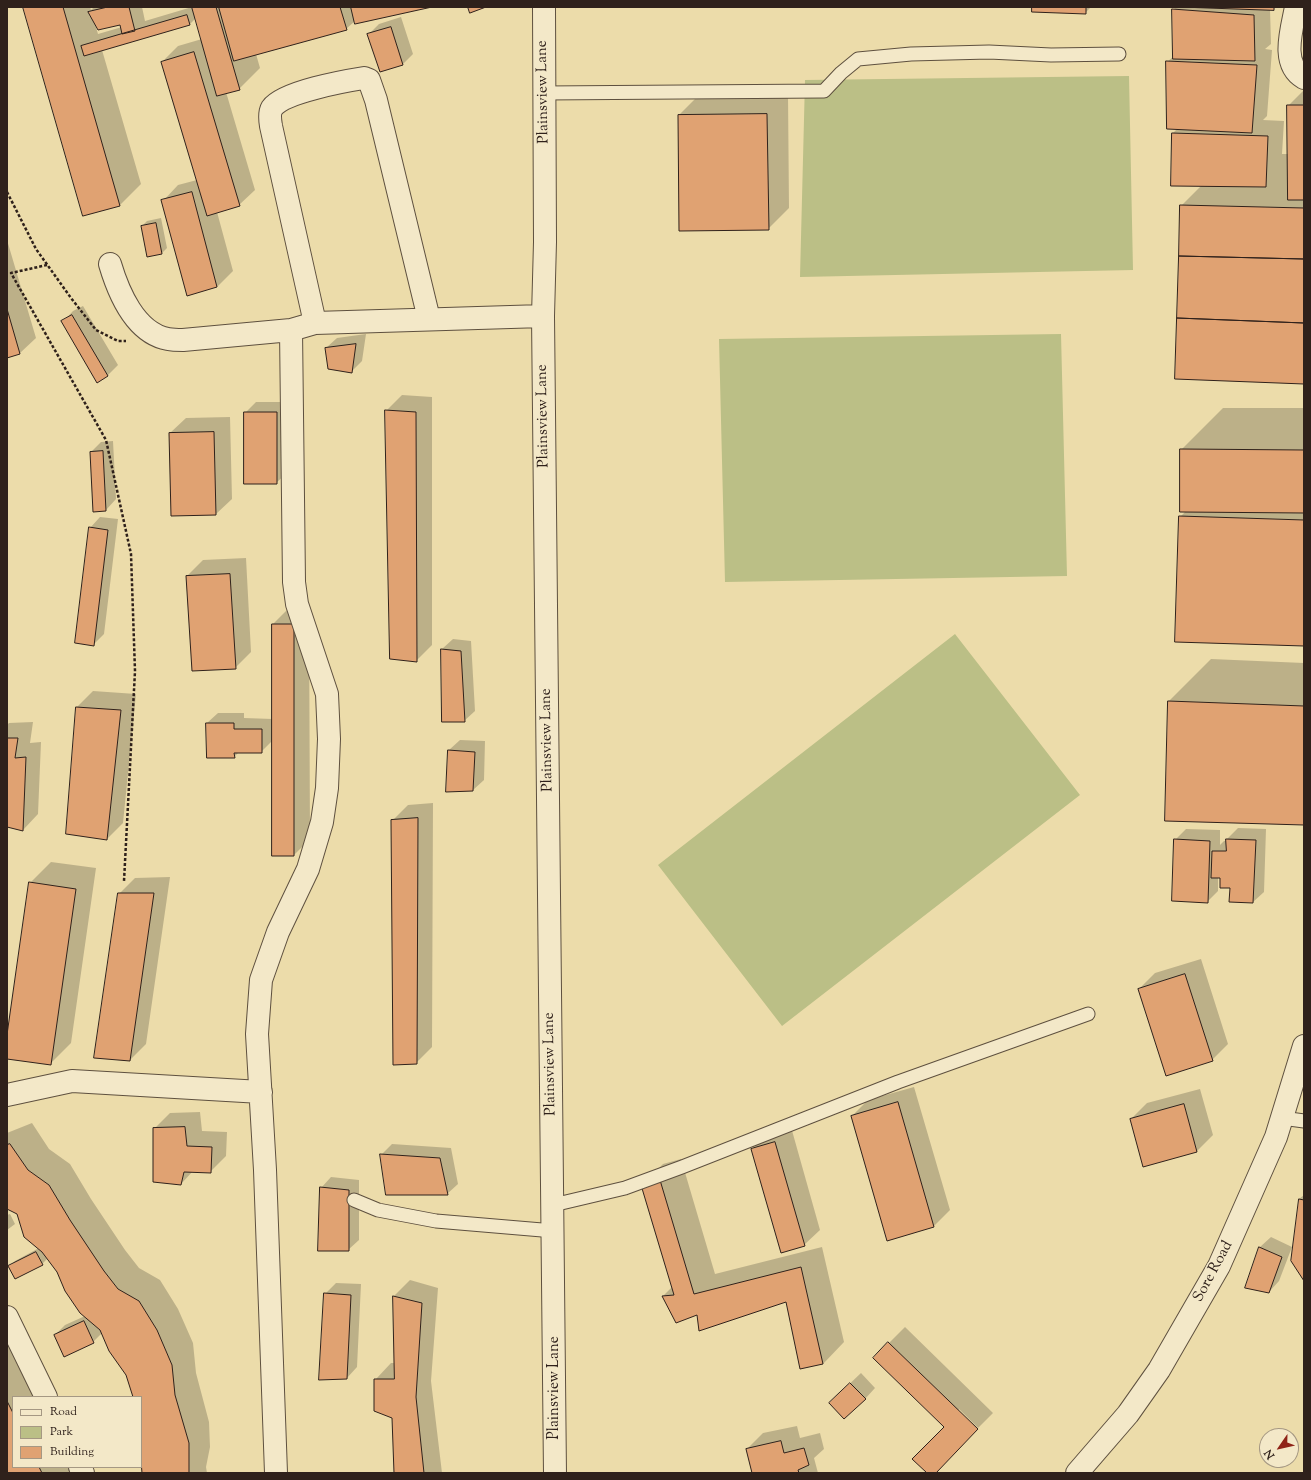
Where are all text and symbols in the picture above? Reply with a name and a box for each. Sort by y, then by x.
street label: Plainsview Lane [534,40,554,144]
street label: Plainsview Lane [534,364,554,468]
street label: Plainsview Lane [538,688,558,792]
street label: Plainsview Lane [541,1012,561,1116]
street label: Sore Road [1190,1238,1238,1306]
street label: Plainsview Lane [546,1336,564,1440]
legend [12,1396,142,1468]
text: Road [50,1403,77,1421]
text: Park [50,1423,73,1441]
north arrow [1259,1428,1299,1468]
text: Building [50,1443,94,1461]
text: N [1261,1446,1279,1462]

